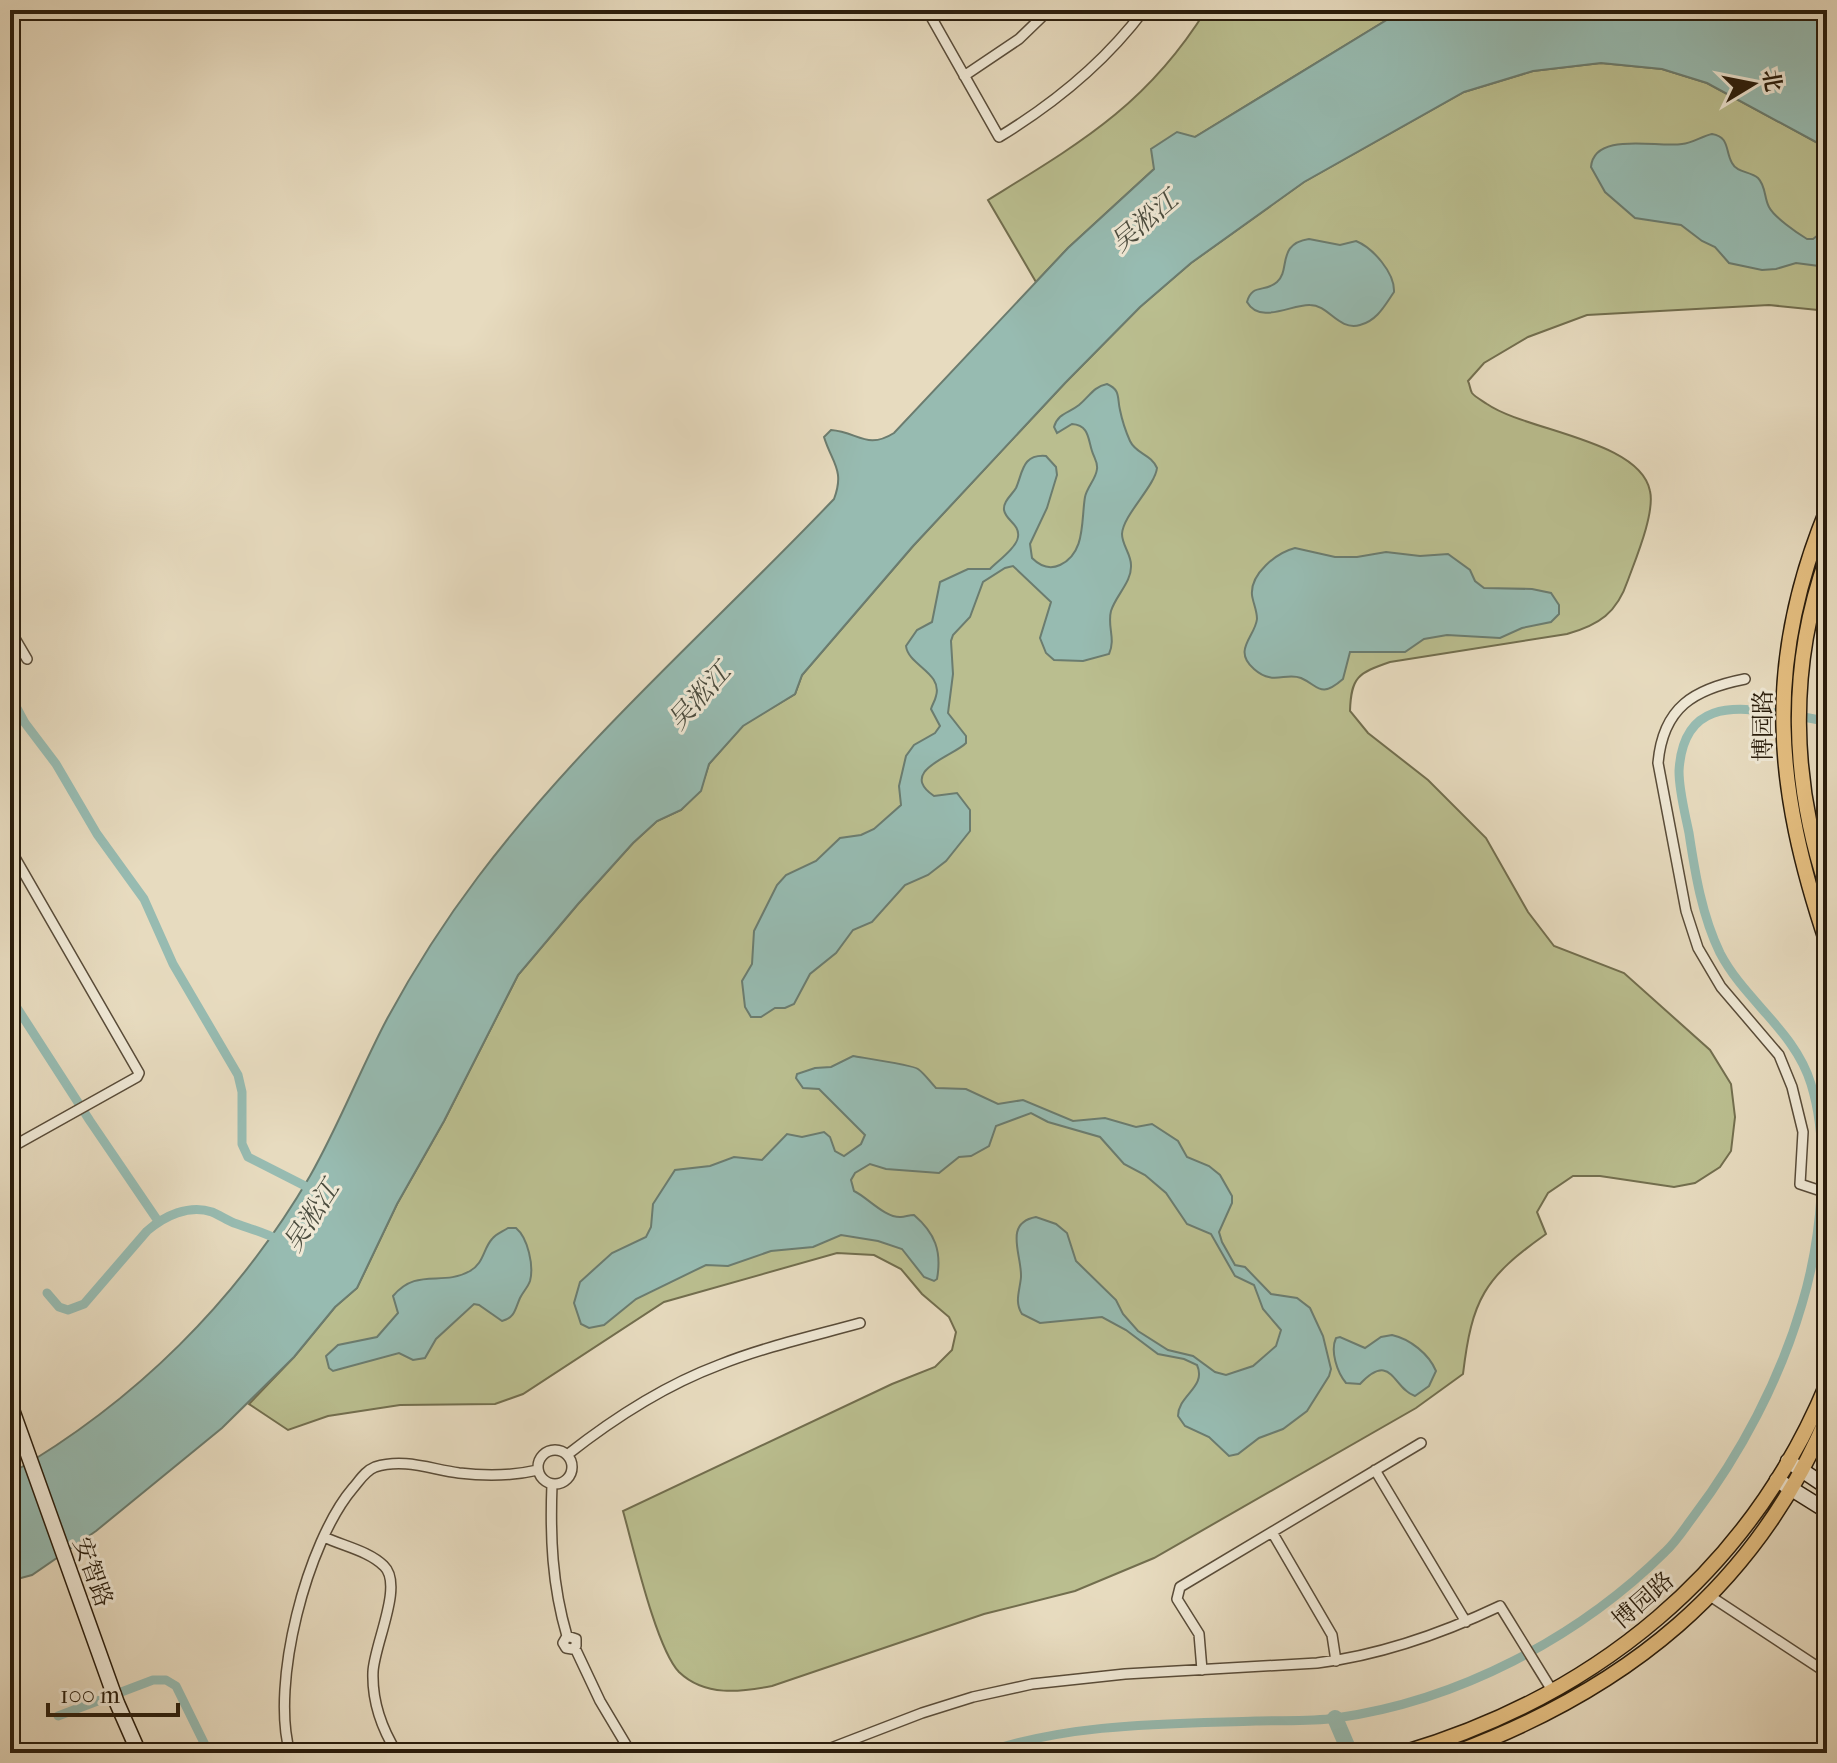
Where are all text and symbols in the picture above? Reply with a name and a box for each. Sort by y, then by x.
north arrow [1713,44,1793,124]
text: 北 [1757,68,1786,94]
water label: 吴淞江 [1104,182,1187,258]
water label: 吴淞江 [662,654,740,736]
street label: 博园路 [1749,690,1777,762]
water label: 吴淞江 [277,1172,348,1257]
street label: 安智路 [68,1533,118,1611]
street label: 博园路 [1607,1566,1679,1634]
scale bar [48,1667,178,1717]
text: 100 m [60,1681,120,1709]

